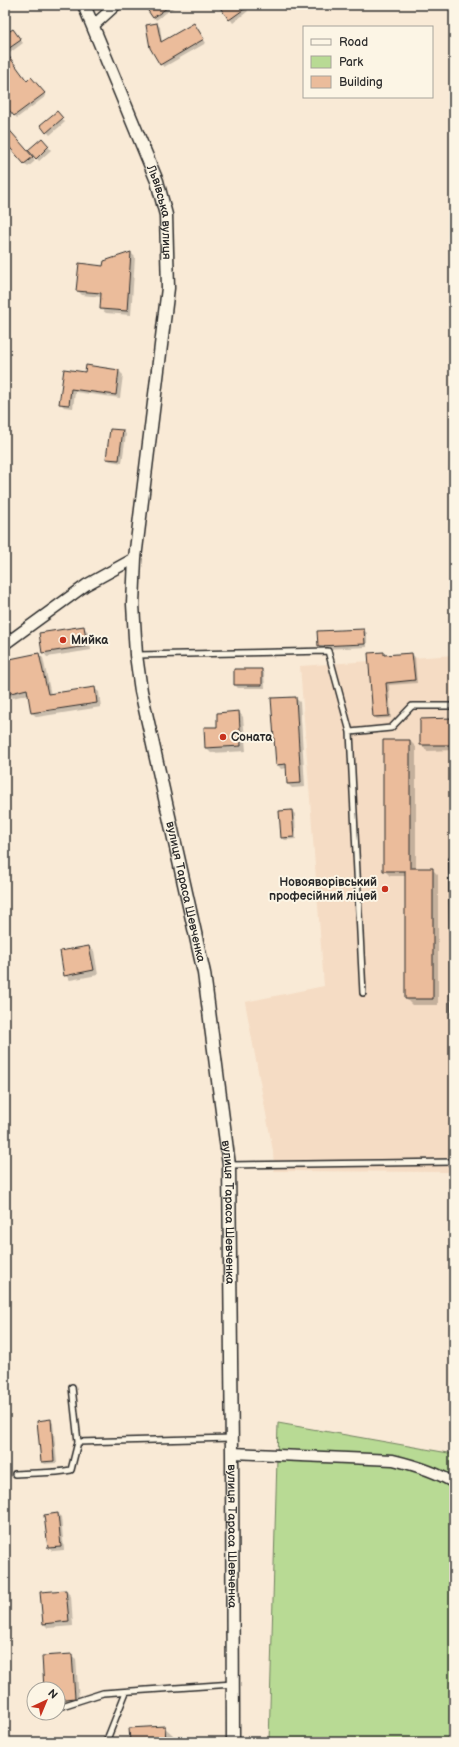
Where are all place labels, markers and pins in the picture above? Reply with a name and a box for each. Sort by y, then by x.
place label: Мийка [71,633,109,648]
marker: Мийка [58,635,68,645]
place label: Соната [231,730,273,745]
marker: Соната [218,732,228,742]
place label: Новояворівський професійний ліцей [269,875,377,904]
marker: Новояворівський професійний ліцей [380,884,390,894]

